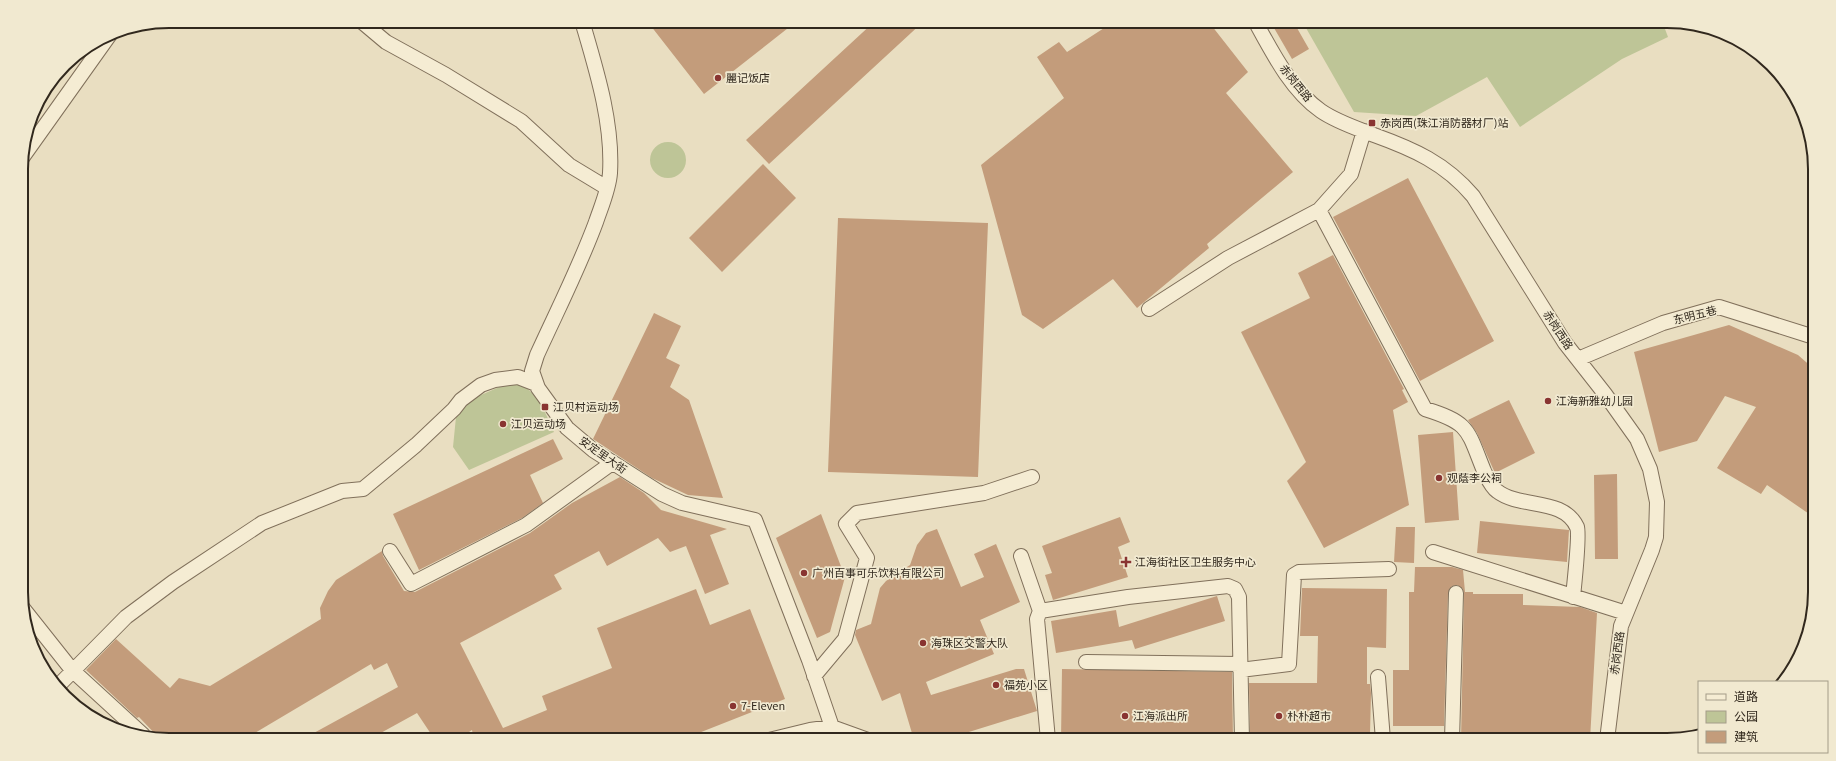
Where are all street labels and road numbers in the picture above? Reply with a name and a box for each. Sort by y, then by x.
street label: 赤岗西路 [1277,60,1317,105]
street label: 东明五巷 [1671,301,1718,327]
street label: 赤岗西路 [1540,307,1578,352]
street label: 安定里大街 [576,432,631,477]
street label: 赤岗西路 [1605,630,1627,676]

